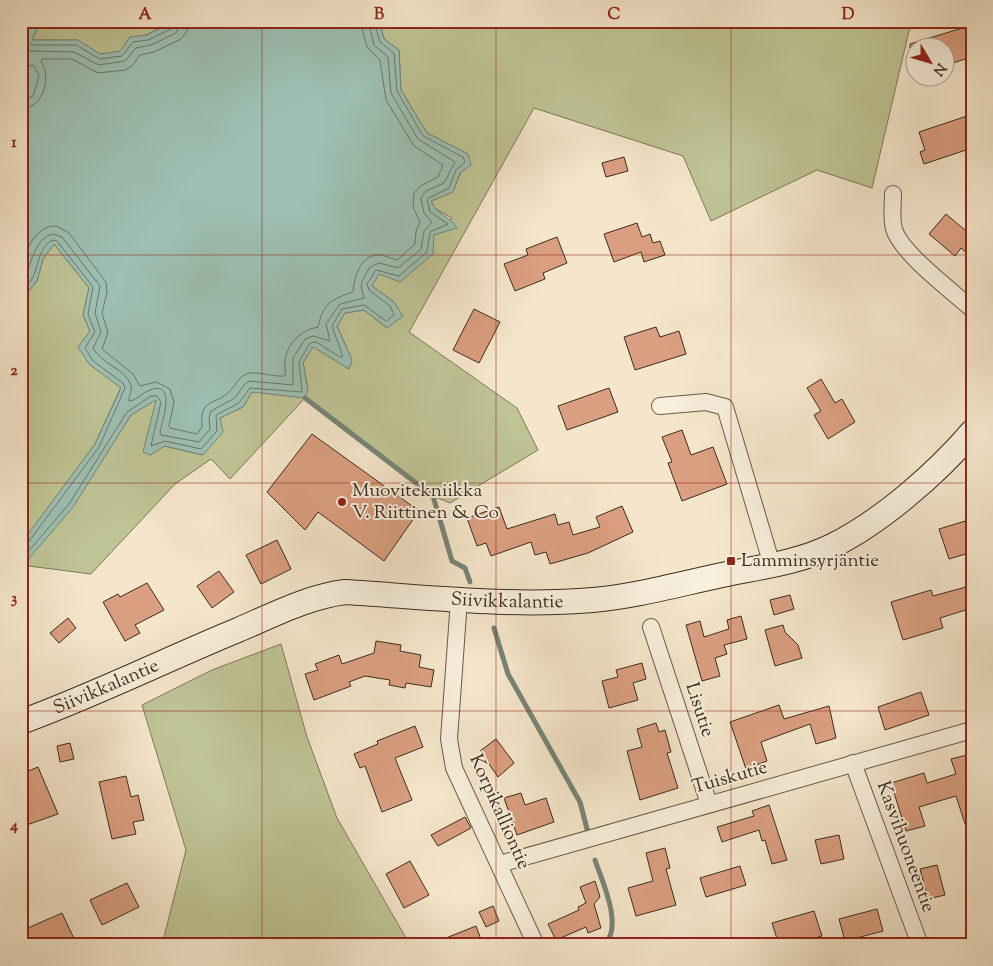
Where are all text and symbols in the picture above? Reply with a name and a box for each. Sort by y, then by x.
text: A [139,4,152,27]
text: B [374,4,384,27]
text: C [608,4,621,27]
text: D [842,4,855,27]
north arrow [906,38,956,88]
text: N [927,58,950,79]
text: 1 [11,132,17,155]
text: 2 [10,360,18,383]
place label: Muovitekniikka V. Riittinen & Co [352,478,499,527]
marker: Muovitekniikka V. Riittinen & Co [336,496,348,508]
place label: Lamminsyrjäntie [741,548,879,575]
marker: Lamminsyrjäntie [725,555,737,567]
street label: Siivikkalantie [450,586,564,616]
text: 3 [11,588,18,611]
street label: Siivikkalantie [49,652,163,722]
street label: Lisutie [678,679,721,741]
street label: Korpikalliontie [462,750,537,874]
street label: Tuiskutie [689,754,771,802]
street label: Kasvihuoneentie [869,778,941,917]
text: 4 [9,815,18,838]

